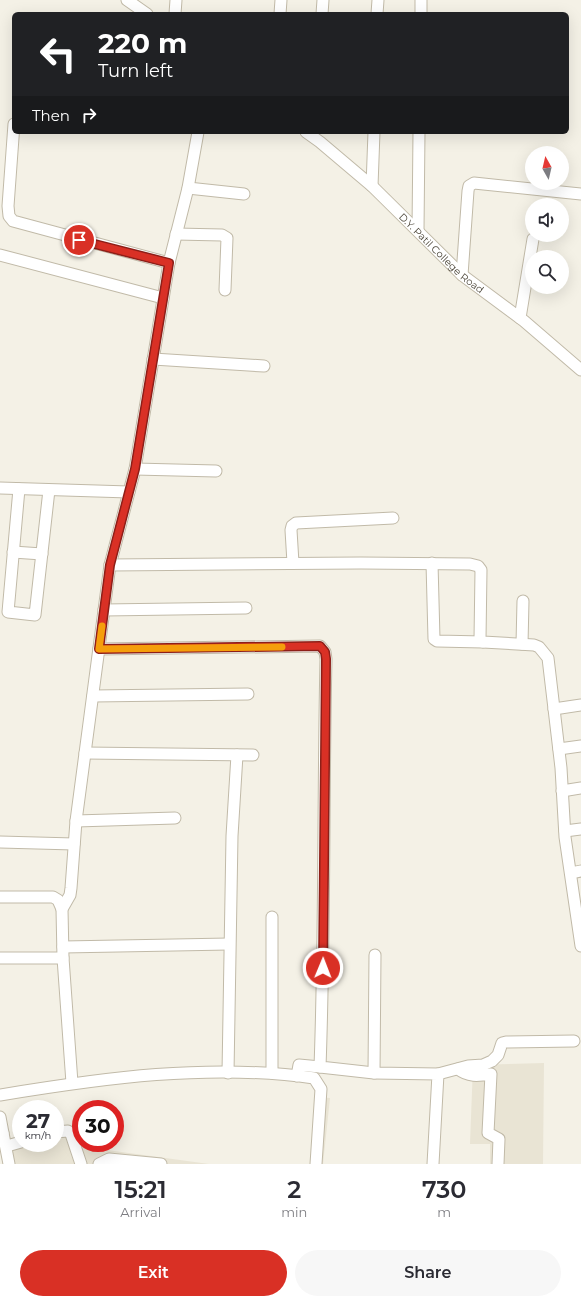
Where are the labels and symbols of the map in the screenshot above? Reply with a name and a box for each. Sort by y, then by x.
north arrow [525,146,569,190]
street label: D.Y. Patil College Road [396,210,487,296]
pin [62,223,96,257]
position arrow [302,947,344,989]
speed limit sign: 30 [72,1100,124,1152]

